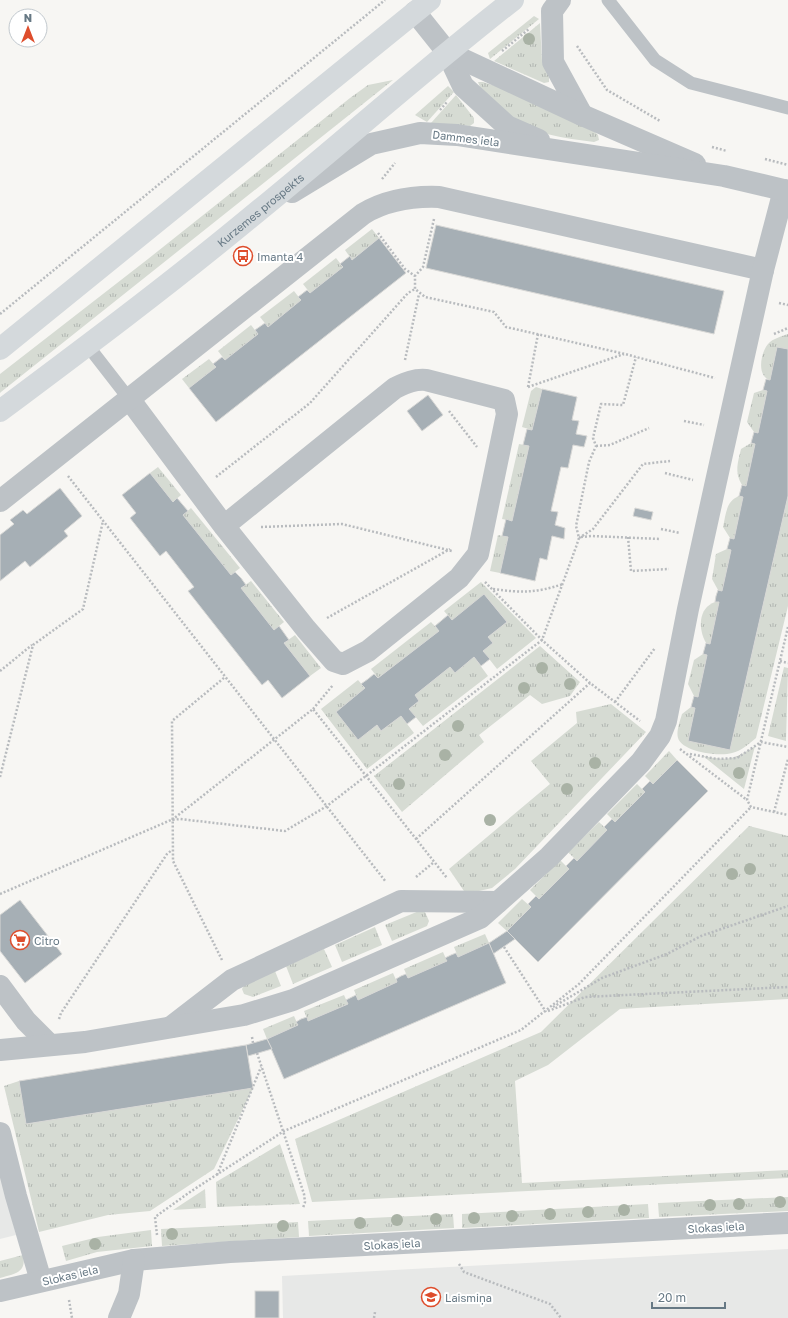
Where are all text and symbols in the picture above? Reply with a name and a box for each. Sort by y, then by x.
north arrow [8,8,48,48]
text: N [24,11,32,24]
street label: Dammes iela [432,127,500,149]
street label: Kurzemes prospekts [214,170,306,249]
bus stop icon: Imanta 4 [232,245,254,267]
place label: Imanta 4 [257,250,303,263]
supermarket icon: Citro [9,929,31,951]
place label: Citro [34,934,60,947]
street label: Slokas iela [687,1219,745,1235]
street label: Slokas iela [363,1236,421,1252]
street label: Slokas iela [41,1262,99,1288]
scale bar [652,1284,725,1310]
school or university icon: Laismiņa [420,1286,442,1308]
text: 20 m [658,1290,686,1305]
place label: Laismiņa [445,1291,492,1305]

